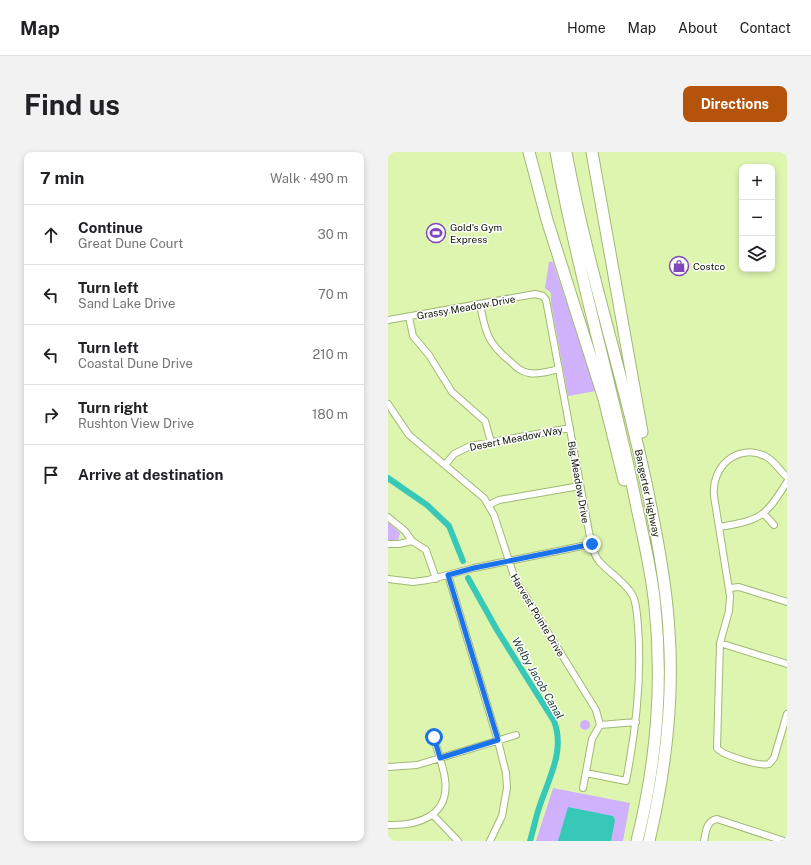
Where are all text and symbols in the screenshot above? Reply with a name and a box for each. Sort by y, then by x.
text: Map [20,17,60,39]
text: Home [567,20,606,36]
text: Map [628,20,656,36]
text: About [678,20,718,36]
text: Contact [740,20,791,36]
button: Directions [683,86,787,122]
text: Find us [24,88,120,121]
map controls [739,164,775,272]
button: + [739,164,775,200]
text: 7 min [40,168,84,188]
text: Walk · 490 m [270,171,348,186]
button: − [739,200,775,236]
text: Continue [78,219,143,236]
place label: Gold's Gym Express [450,221,502,245]
sports icon: Gold's Gym Express [425,222,447,244]
icon: ahead [40,224,62,246]
text: 30 m [318,227,348,242]
text: Great Dune Court [78,236,183,251]
button: layers [739,236,775,272]
shop icon: Costco [668,255,690,277]
place label: Costco [693,260,726,272]
text: Turn left [78,279,139,296]
icon: left [40,284,62,306]
text: 70 m [318,287,348,302]
street label: Grassy Meadow Drive [416,292,517,322]
text: Sand Lake Drive [78,296,175,311]
text: Turn left [78,339,139,356]
icon: left [40,344,62,366]
text: 210 m [313,347,348,362]
text: Coastal Dune Drive [78,356,193,371]
text: Turn right [78,399,148,416]
icon: right [40,404,62,426]
text: 180 m [312,407,348,422]
text: Rushton View Drive [78,416,194,431]
street label: Desert Meadow Way [468,423,564,453]
street label: Big Meadow Drive [566,440,592,524]
street label: Bangerter Highway [633,448,663,539]
icon: arrive [40,464,62,486]
text: Arrive at destination [78,466,223,483]
route end [583,535,601,553]
street label: Harvest Pointe Drive [508,571,568,659]
water label: Welby Jacob Canal [510,635,566,721]
route start [425,728,443,746]

